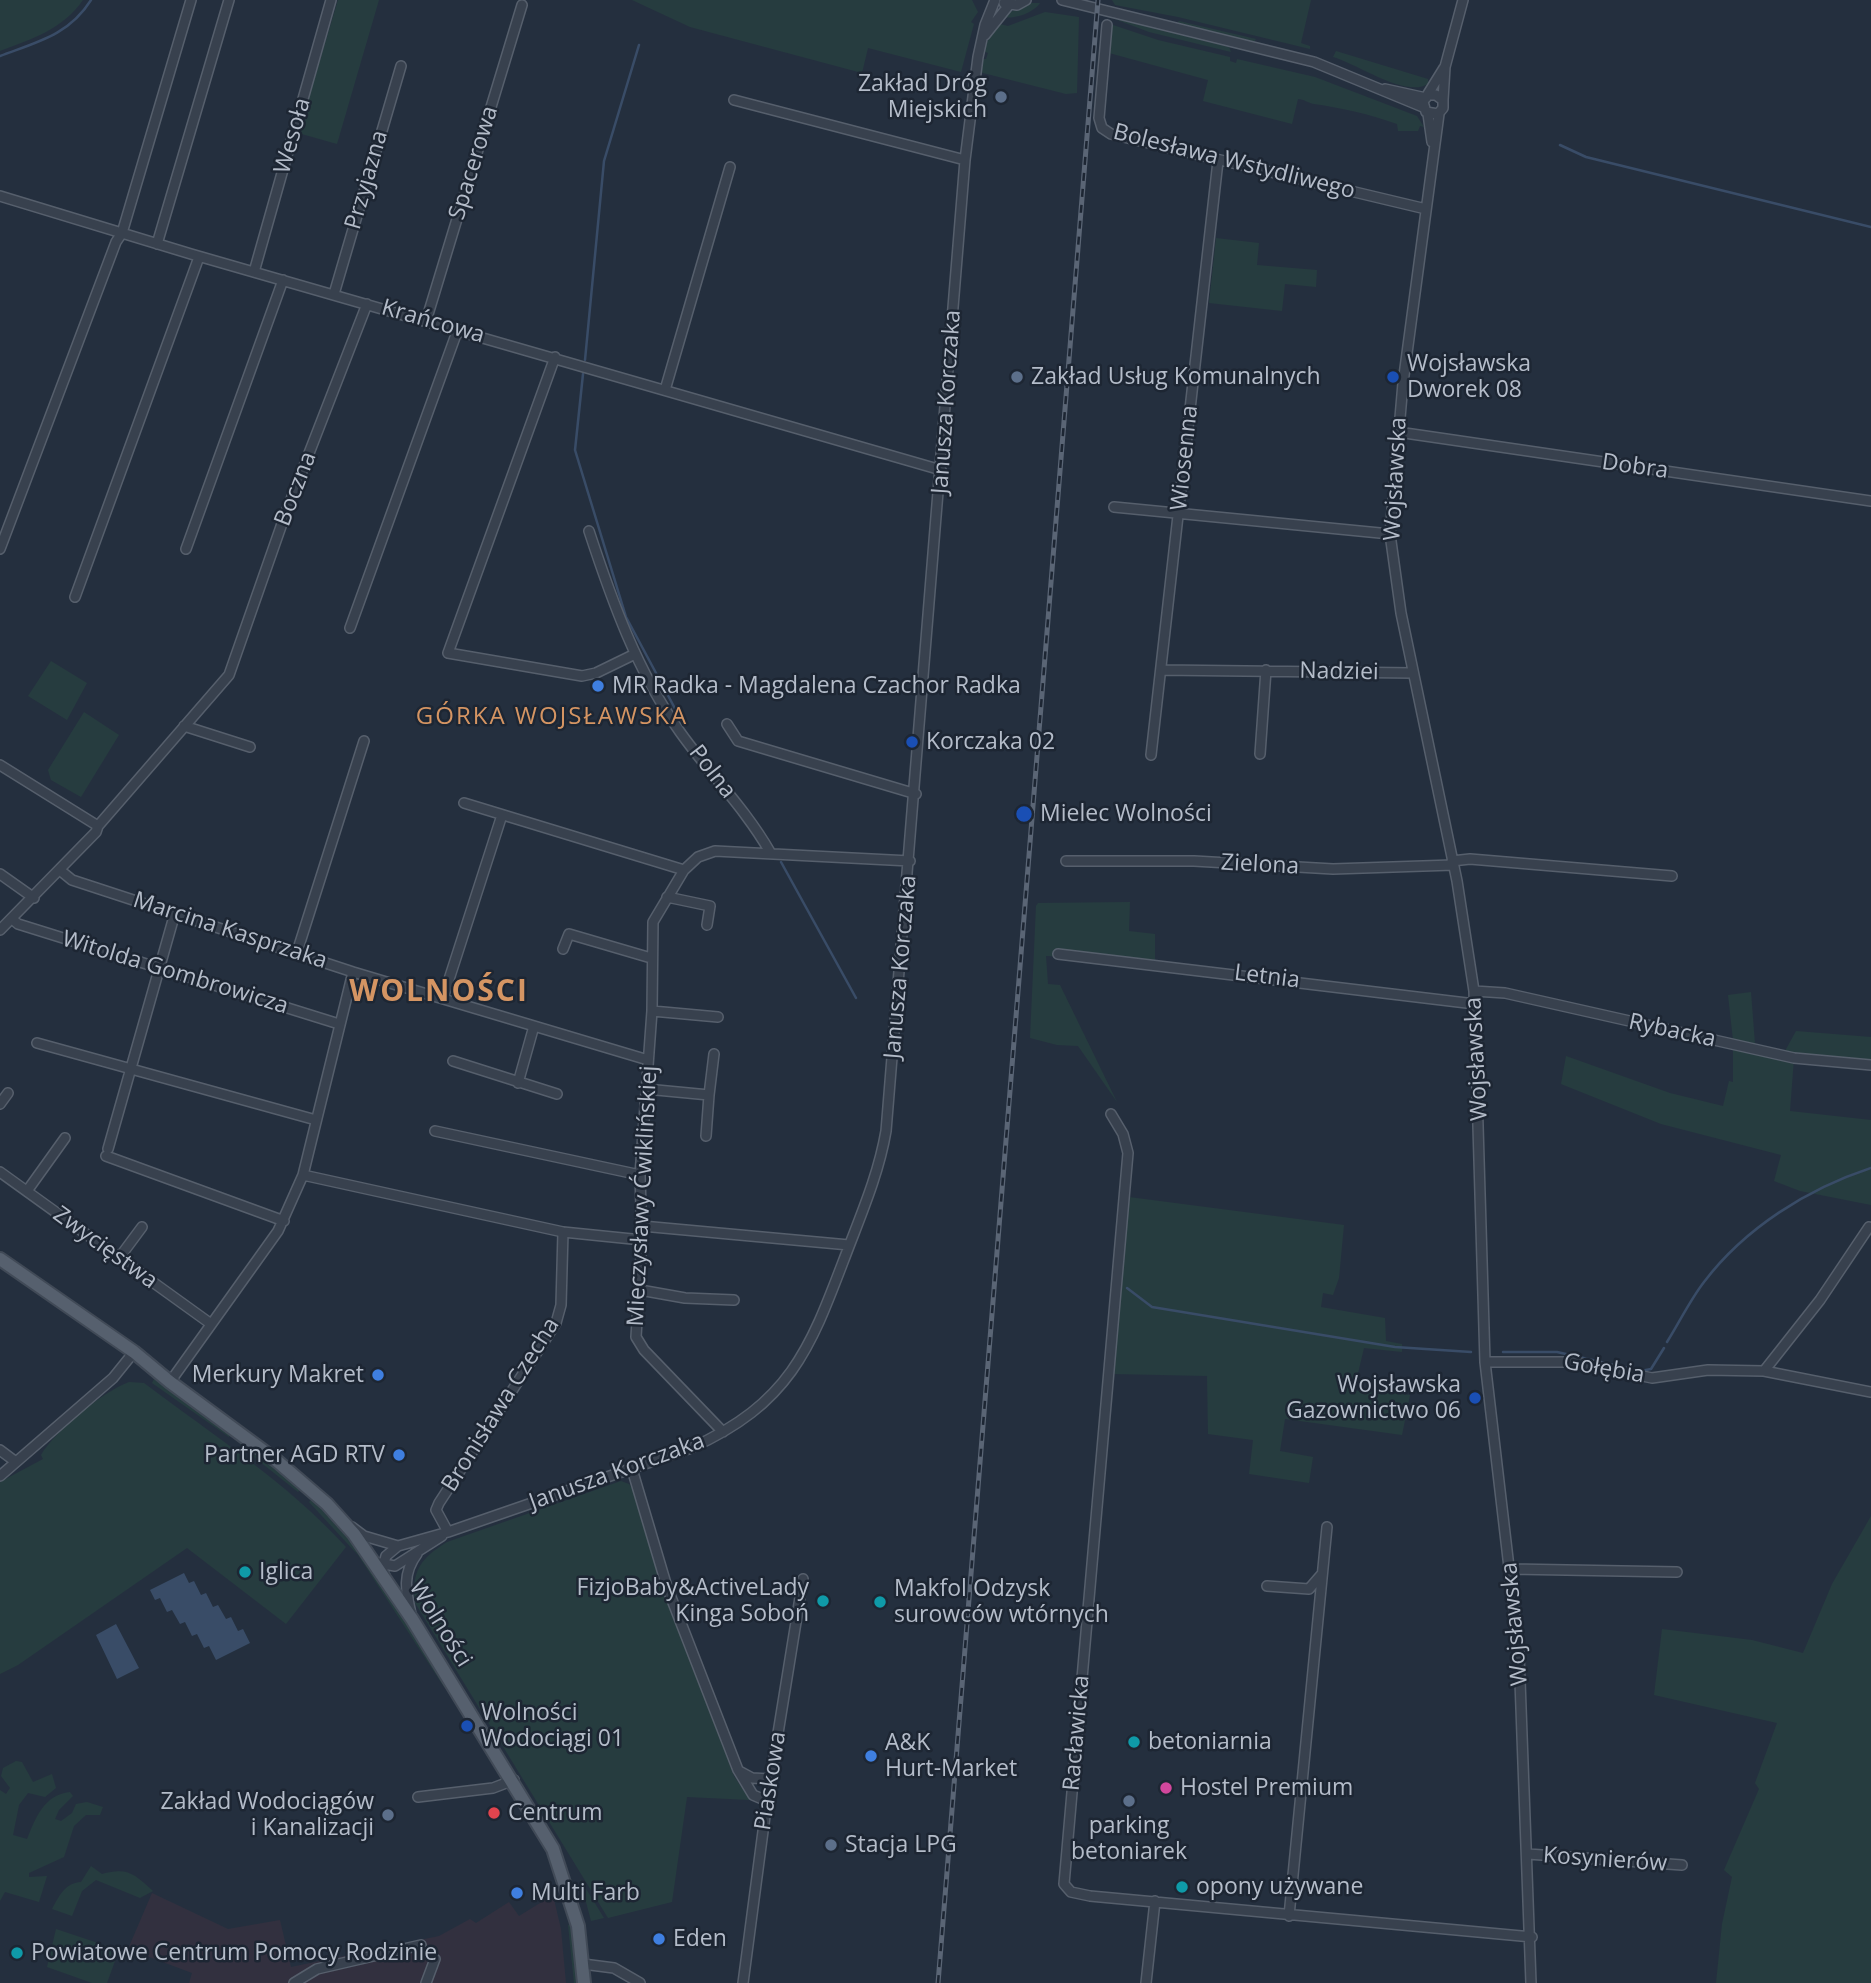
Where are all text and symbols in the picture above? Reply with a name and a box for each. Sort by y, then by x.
place label: Zakład Dróg Miejskich [858,70,987,124]
marker: Zakład Dróg Miejskich [993,89,1009,105]
street label: Wesoła [269,95,317,177]
street label: Spacerowa [444,103,504,223]
street label: Bolesława Wstydliwego [1110,119,1358,205]
street label: Przyjazna [340,127,394,233]
street label: Krańcowa [378,294,488,350]
street label: Janusza Korczaka [927,309,967,495]
place label: Wojsławska Dworek 08 [1407,350,1531,404]
place label: Zakład Usług Komunalnych [1031,363,1321,391]
marker: Zakład Usług Komunalnych [1009,369,1025,385]
marker: Wojsławska Dworek 08 [1385,369,1401,385]
street label: Wiosenna [1166,404,1204,512]
street label: Wojsławska [1379,416,1413,542]
street label: Boczna [269,448,323,530]
street label: Dobra [1600,449,1670,485]
street label: Nadziei [1299,658,1379,686]
place label: MR Radka - Magdalena Czachor Radka [612,672,1021,700]
marker: MR Radka - Magdalena Czachor Radka [590,678,606,694]
district label: GÓRKA WOJSŁAWSKA [418,703,686,731]
place label: Korczaka 02 [926,728,1055,756]
marker: Korczaka 02 [904,734,920,750]
street label: Polna [683,740,741,804]
place label: Mielec Wolności [1040,800,1212,828]
marker: Mielec Wolności [1014,804,1034,824]
street label: Zielona [1220,849,1300,881]
street label: Janusza Korczaka [879,874,923,1060]
street label: Marcina Kasprzaka [130,887,330,975]
street label: Witolda Gombrowicza [59,925,291,1021]
street label: Letnia [1233,959,1301,995]
district label: WOLNOŚCI [350,974,528,1010]
street label: Wojsławska [1460,996,1494,1122]
street label: Rybacka [1626,1008,1718,1054]
street label: Mieczysławy Ćwiklińskiej [622,1065,664,1327]
street label: Zwycięstwa [48,1201,162,1295]
street label: Bronisława Czecha [436,1313,566,1497]
street label: Gołębia [1561,1348,1647,1390]
place label: Merkury Makret [192,1361,364,1389]
marker: Merkury Makret [370,1367,386,1383]
place label: Wojsławska Gazownictwo 06 [1286,1371,1461,1425]
marker: Wojsławska Gazownictwo 06 [1467,1390,1483,1406]
street label: Janusza Korczaka [526,1427,708,1517]
place label: Partner AGD RTV [204,1441,385,1469]
marker: Partner AGD RTV [391,1447,407,1463]
place label: Iglica [259,1558,313,1586]
street label: Wojsławska [1496,1561,1534,1687]
marker: Iglica [237,1564,253,1580]
place label: FizjoBaby&ActiveLady Kinga Soboń [577,1574,809,1628]
place label: Makfol Odzysk surowców wtórnych [894,1575,1109,1629]
street label: Wolności [403,1576,477,1672]
marker: FizjoBaby&ActiveLady Kinga Soboń [815,1593,831,1609]
marker: Makfol Odzysk surowców wtórnych [872,1594,888,1610]
street label: Racławicka [1058,1674,1096,1792]
place label: Wolności Wodociągi 01 [481,1699,624,1753]
marker: Wolności Wodociągi 01 [459,1718,475,1734]
place label: betoniarnia [1148,1728,1272,1756]
place label: A&K Hurt-Market [885,1729,1017,1783]
street label: Piaskowa [750,1730,792,1832]
marker: betoniarnia [1126,1734,1142,1750]
marker: A&K Hurt-Market [863,1748,879,1764]
place label: Hostel Premium [1180,1774,1353,1802]
marker: Hostel Premium [1158,1780,1174,1796]
place label: Zakład Wodociągów i Kanalizacji [161,1788,374,1842]
marker: parking betoniarek [1121,1793,1137,1809]
place label: Centrum [508,1799,603,1827]
marker: Centrum [486,1805,502,1821]
marker: Zakład Wodociągów i Kanalizacji [380,1807,396,1823]
place label: parking betoniarek [1071,1812,1187,1866]
place label: Stacja LPG [845,1831,957,1859]
marker: Stacja LPG [823,1837,839,1853]
street label: Kosynierów [1542,1842,1668,1878]
place label: opony używane [1196,1873,1363,1901]
place label: Multi Farb [531,1879,640,1907]
marker: opony używane [1174,1879,1190,1895]
marker: Multi Farb [509,1885,525,1901]
place label: Eden [673,1925,727,1953]
marker: Eden [651,1931,667,1947]
place label: Powiatowe Centrum Pomocy Rodzinie [31,1939,437,1967]
marker: Powiatowe Centrum Pomocy Rodzinie [9,1945,25,1961]

